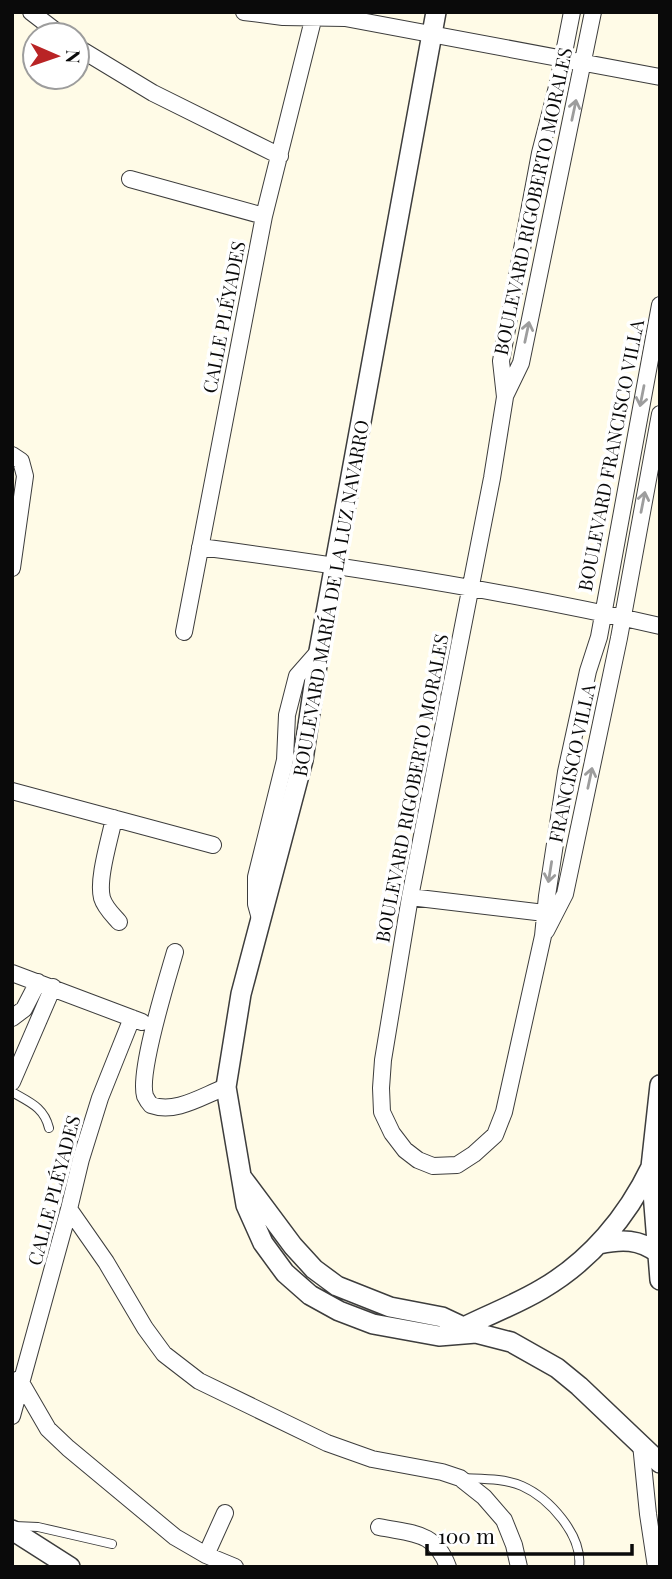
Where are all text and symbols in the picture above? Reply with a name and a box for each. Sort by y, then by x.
north arrow [21,21,91,91]
street label: BOULEVARD RIGOBERTO MORALES [487,45,577,357]
text: N [61,49,87,64]
one-way arrow [567,99,581,122]
street label: CALLE PLÉYADES [196,239,250,395]
street label: BOULEVARD FRANCISCO VILLA [571,316,649,593]
one-way arrow [521,321,535,344]
one-way arrow [635,384,649,407]
street label: BOULEVARD MARÍA DE LA LUZ NAVARRO [286,418,374,778]
one-way arrow [636,491,650,514]
street label: BOULEVARD RIGOBERTO MORALES [368,631,454,945]
street label: FRANCISCO VILLA [541,680,601,845]
one-way arrow [583,767,597,790]
one-way arrow [543,860,556,883]
street label: CALLE PLÉYADES [20,1112,86,1268]
scale bar [427,1512,632,1556]
text: 100 m [438,1521,495,1549]

